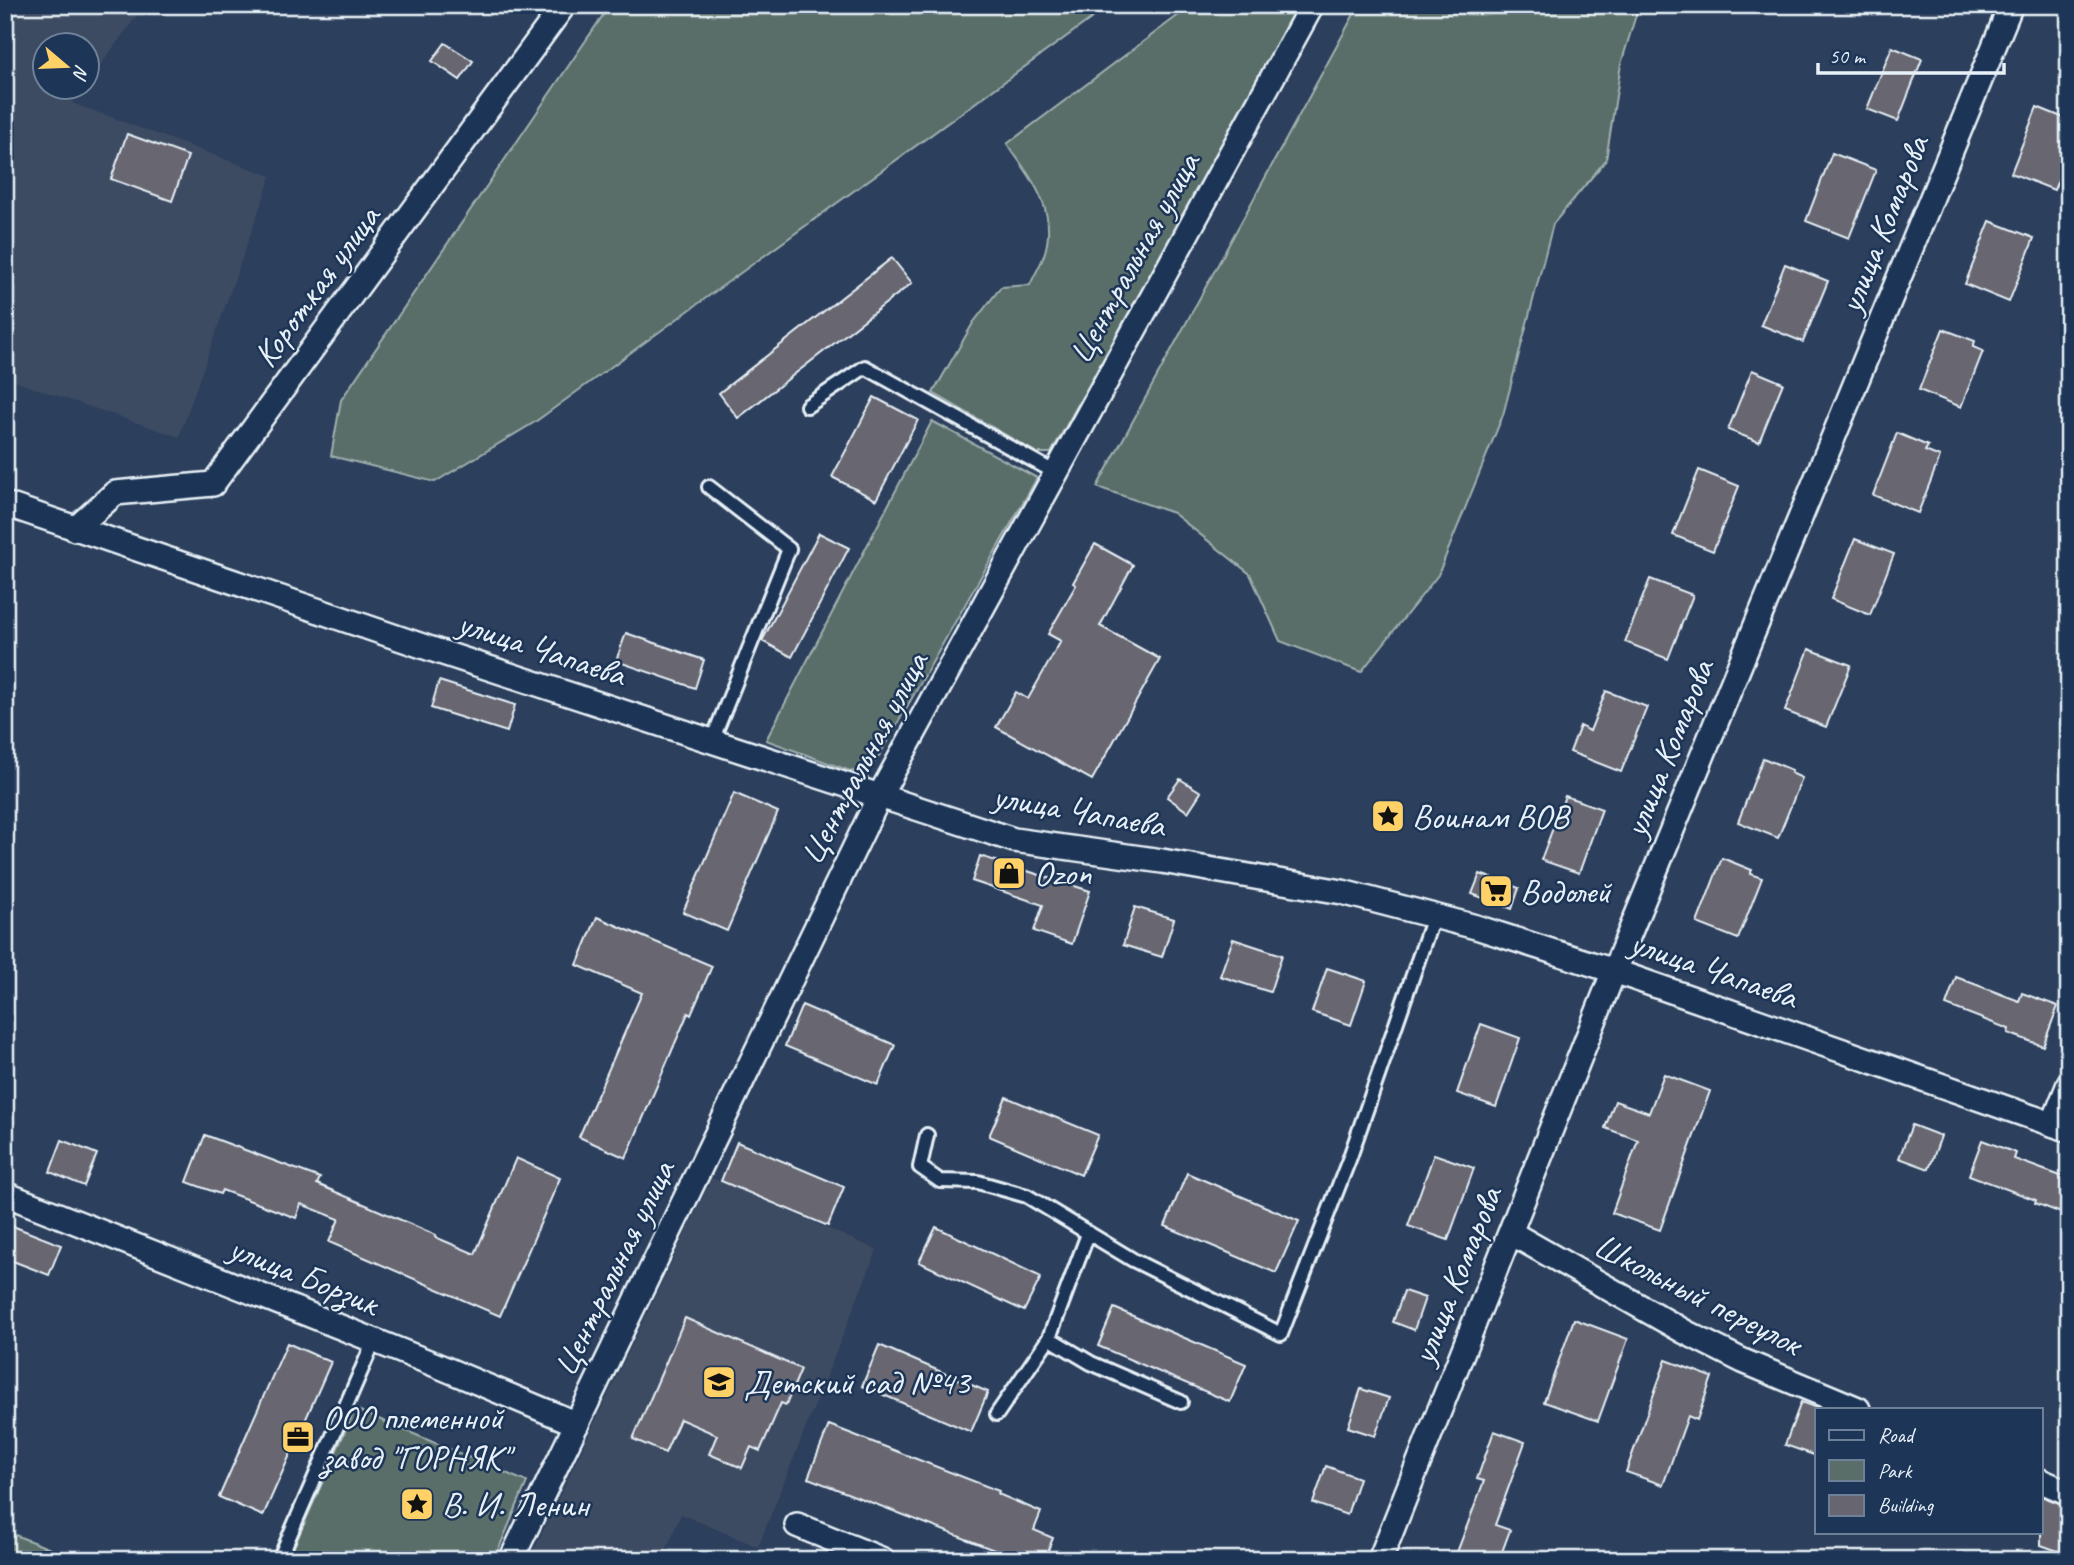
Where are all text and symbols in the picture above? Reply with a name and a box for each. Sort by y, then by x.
north arrow [32,32,102,102]
scale bar [1818,32,2004,76]
text: 50 m [1829,43,1867,69]
text: N [67,62,94,84]
street label: улица Комарова [1827,127,1940,321]
street label: Центральная улица [1057,142,1211,372]
street label: Короткая улица [243,195,392,376]
street label: улица Чапаева [450,600,634,698]
street label: Центральная улица [789,642,940,872]
street label: улица Комарова [1612,651,1725,845]
street label: улица Чапаева [988,773,1171,848]
place label: Воинам ВОВ [1412,794,1572,839]
place icon: Воинам ВОВ [1369,797,1407,835]
place label: Ozon [1034,851,1092,896]
shop icon: Ozon [990,854,1028,892]
place label: Водолей [1520,869,1613,914]
supermarket icon: Водолей [1477,872,1515,910]
street label: улица Чапаева [1623,919,1806,1020]
street label: Центральная улица [542,1151,686,1383]
street label: улица Комарова [1400,1178,1513,1372]
street label: Школьный переулок [1586,1223,1812,1367]
street label: улица Борзик [221,1224,388,1327]
place label: Детский сад №43 [744,1360,972,1405]
school or university icon: Детский сад №43 [700,1363,738,1401]
place label: ООО племенной завод "ГОРНЯК" [318,1395,516,1480]
legend [1815,1408,2042,1534]
office icon: ООО племенной завод "ГОРНЯК" [279,1418,317,1456]
text: Road [1878,1422,1917,1448]
text: Park [1878,1458,1913,1484]
place label: В. И. Ленин [442,1482,591,1527]
place icon: В. И. Ленин [398,1485,436,1523]
text: Building [1878,1492,1935,1518]

